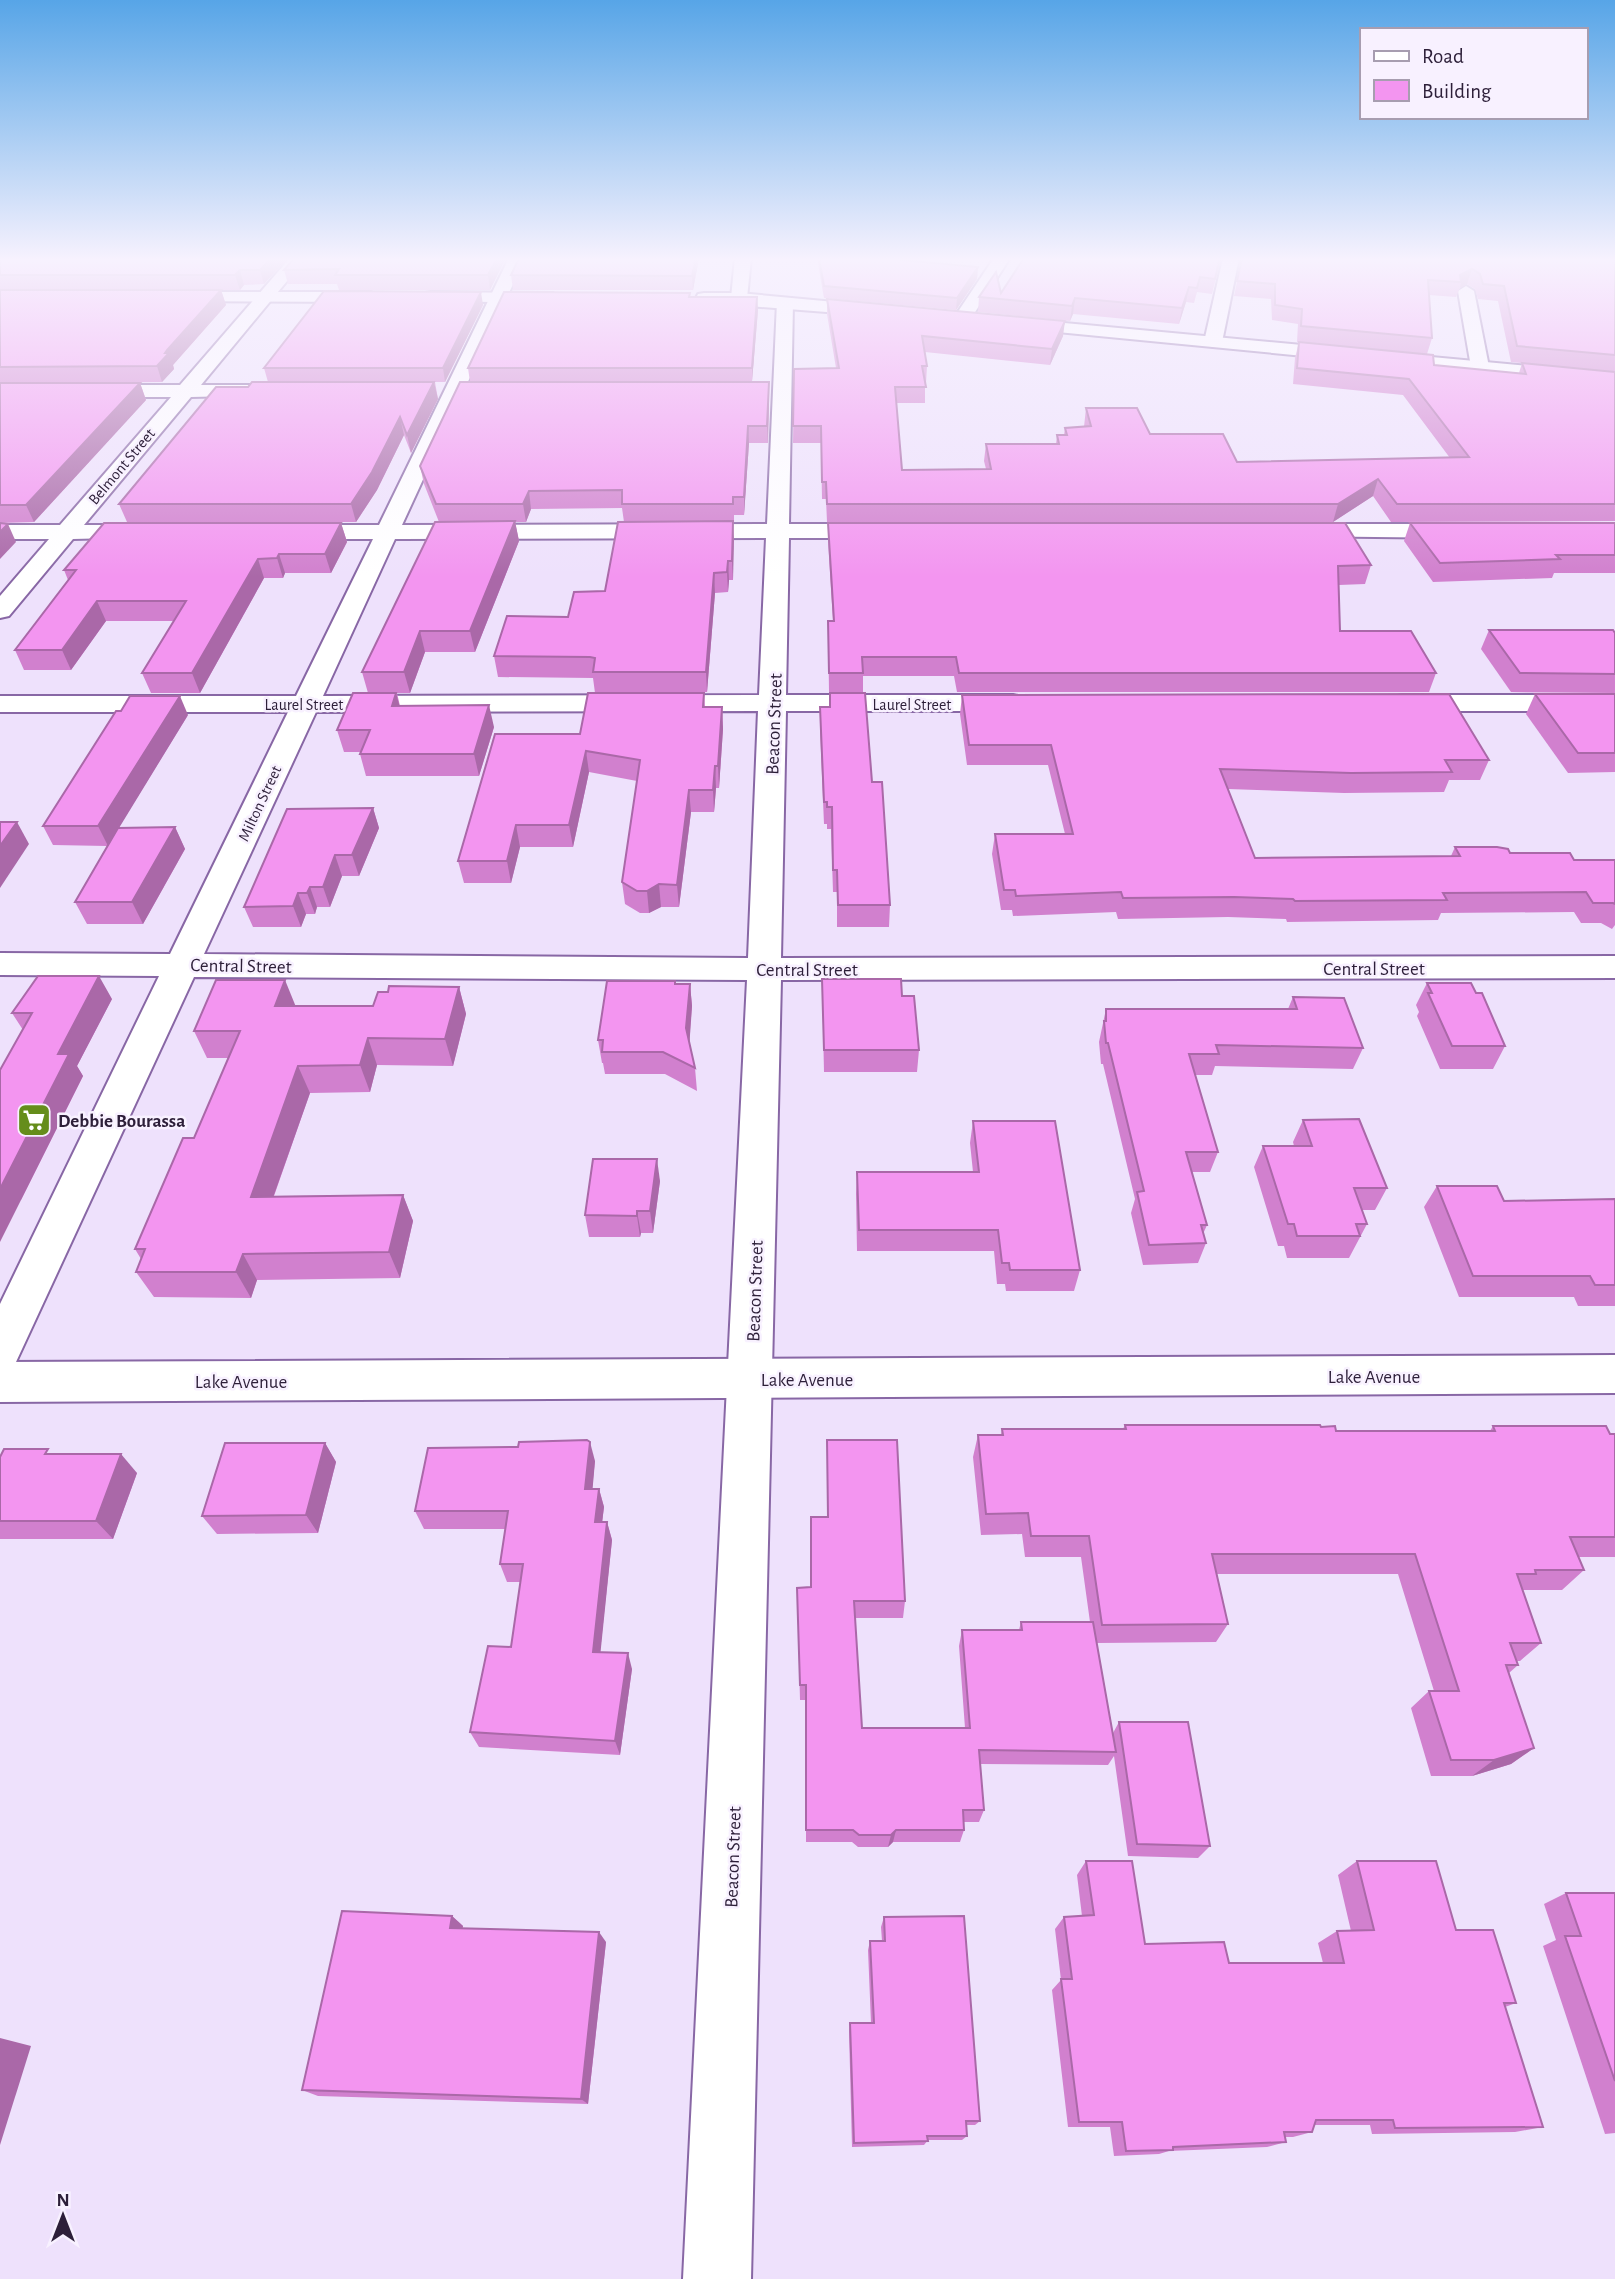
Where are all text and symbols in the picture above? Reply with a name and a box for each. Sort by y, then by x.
legend [1360,28,1587,119]
text: Road [1422,46,1464,67]
text: Building [1422,81,1492,102]
street label: Belmont Street [85,426,158,508]
street label: Beacon Street [763,673,786,775]
street label: Laurel Street [265,697,343,713]
street label: Laurel Street [873,697,951,713]
street label: Milton Street [235,763,284,844]
street label: Central Street [190,956,292,977]
street label: Central Street [1323,960,1425,979]
street label: Central Street [756,961,858,980]
supermarket icon: Debbie Bourassa [15,1101,53,1139]
place label: Debbie Bourassa [58,1112,185,1131]
street label: Beacon Street [744,1240,767,1342]
street label: Lake Avenue [1328,1368,1420,1387]
street label: Lake Avenue [761,1371,853,1390]
street label: Lake Avenue [195,1373,287,1392]
street label: Beacon Street [722,1806,745,1908]
north arrow [28,2181,98,2251]
text: N [56,2191,70,2210]

